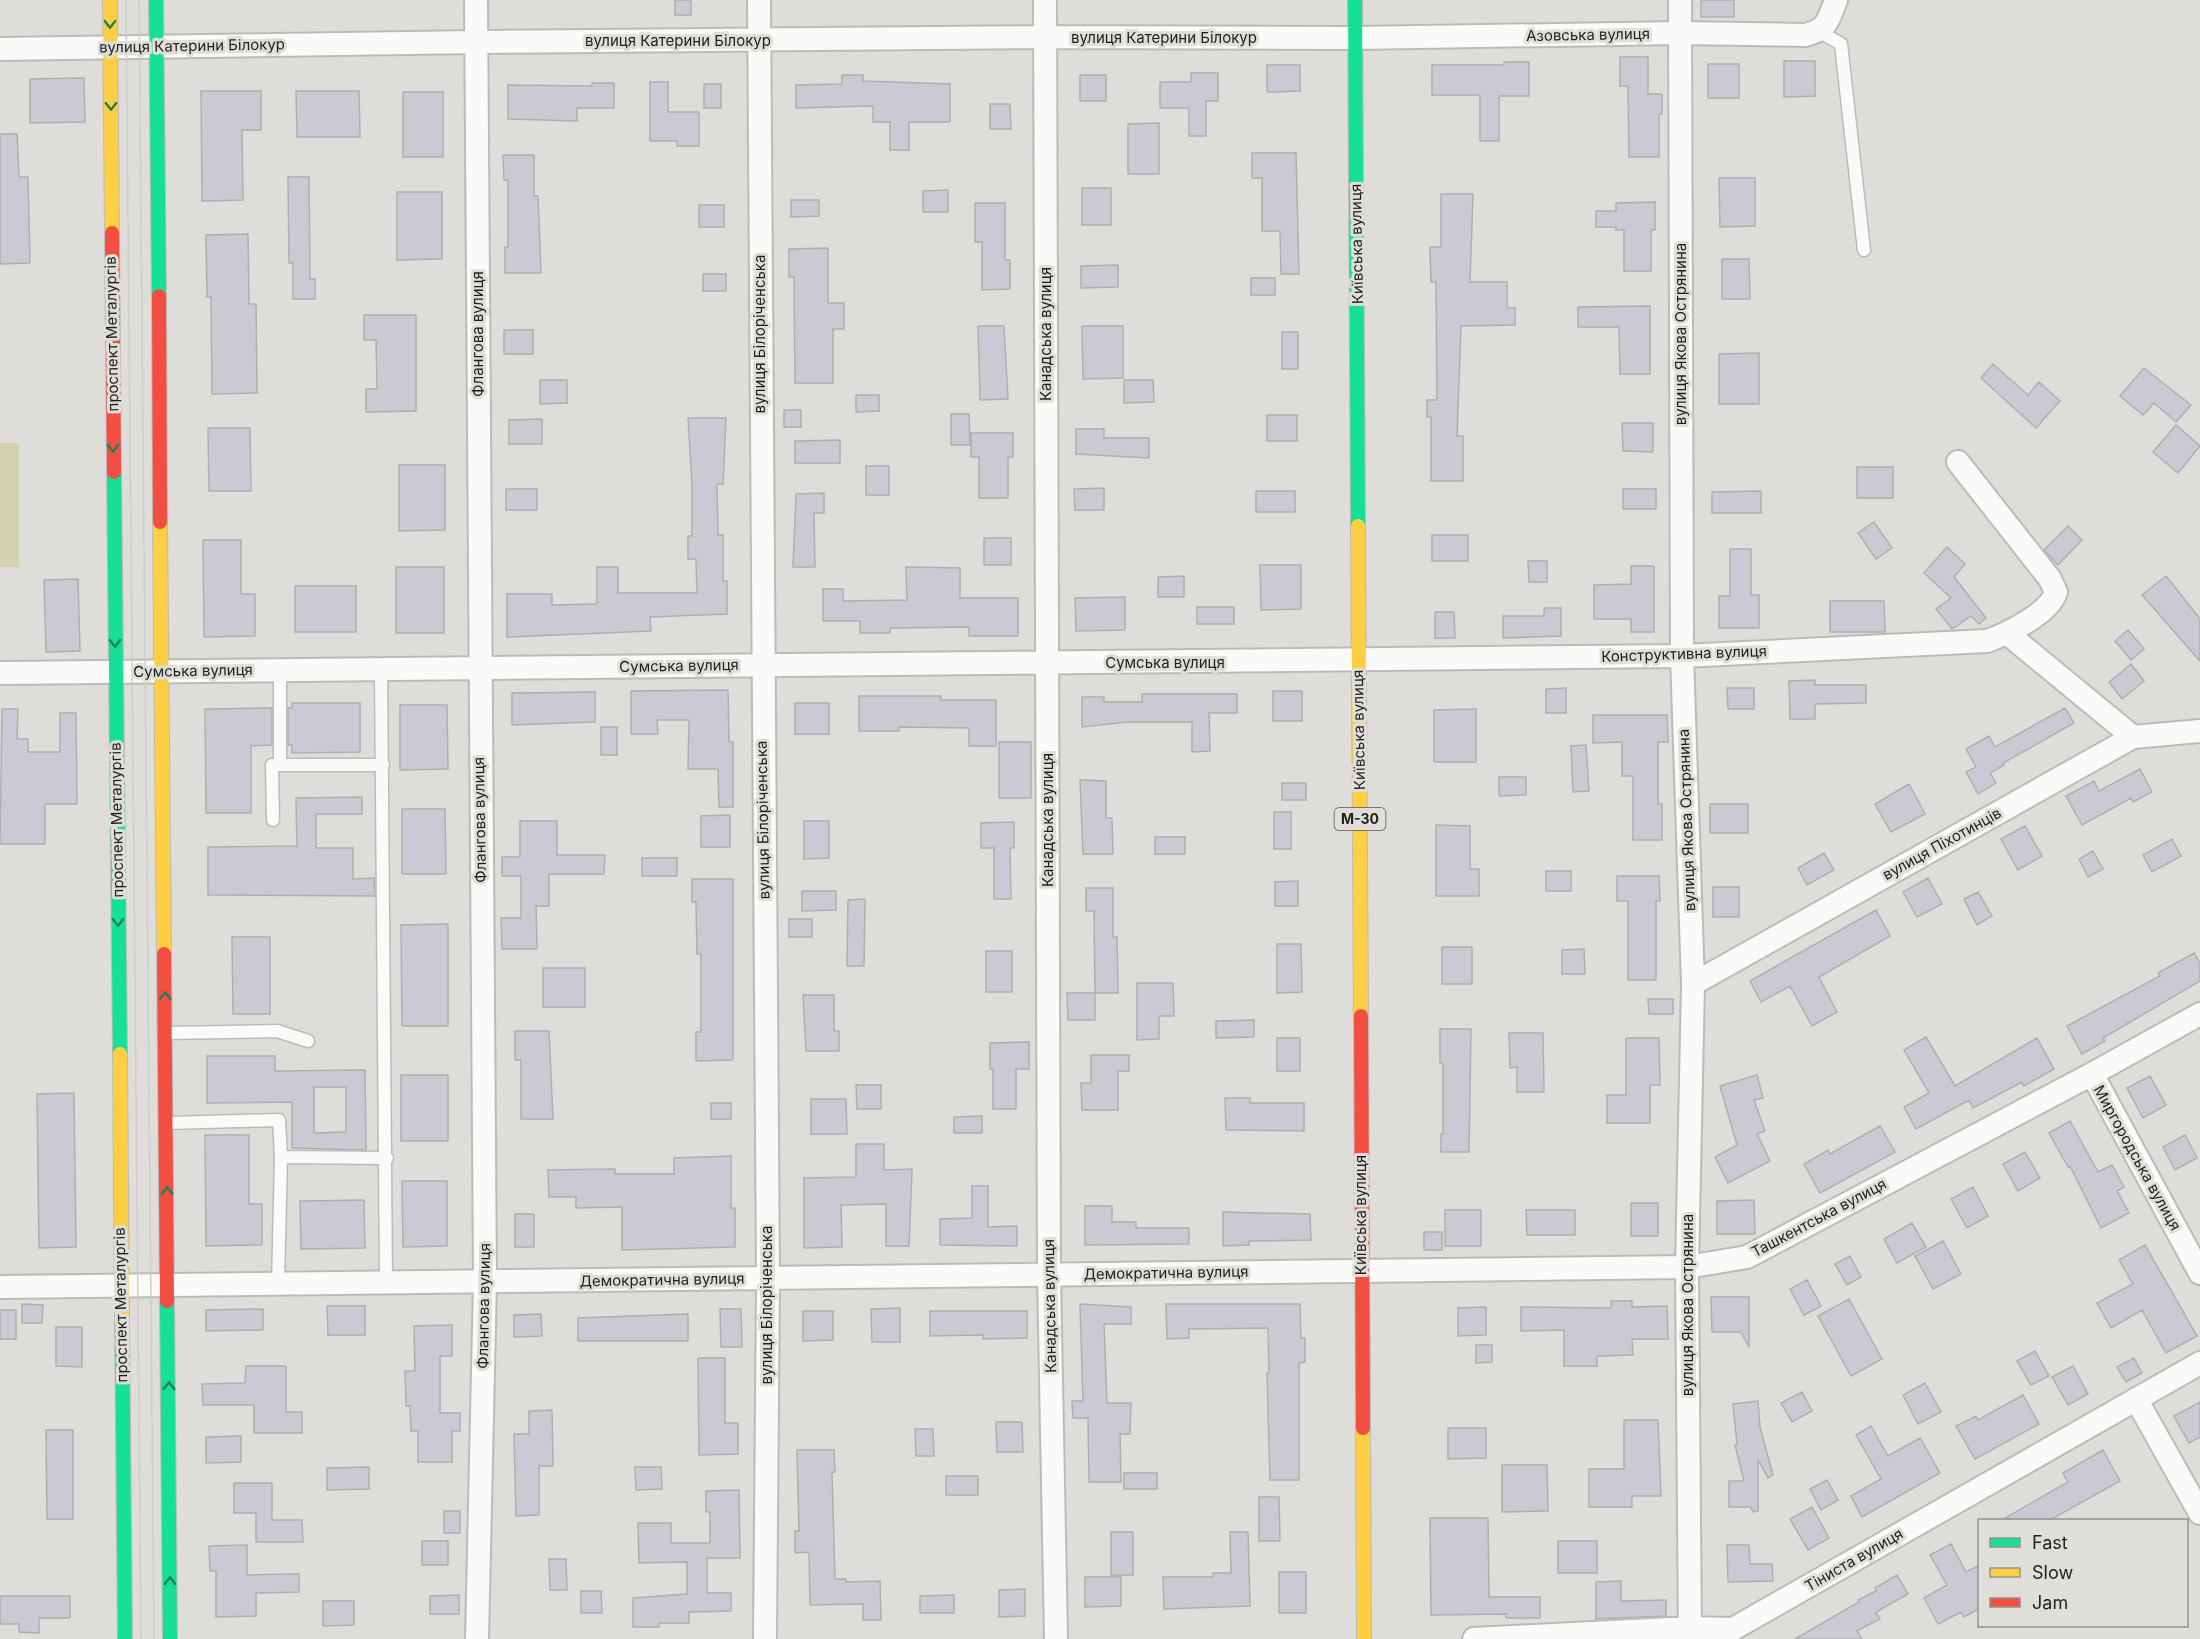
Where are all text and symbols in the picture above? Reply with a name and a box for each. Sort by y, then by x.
one-way arrow [104,19,116,28]
street label: Азовська вулиця [1526,24,1650,45]
street label: вулиця Катерини Білокур [1071,28,1257,47]
street label: вулиця Катерини Білокур [585,31,771,50]
street label: вулиця Катерини Білокур [99,34,285,57]
one-way arrow [105,102,117,111]
street label: Київська вулиця [1346,184,1367,304]
street label: вулиця Якова Острянина [1671,243,1690,425]
street label: вулиця Білоріченська [750,255,769,413]
street label: проспект Металургів [101,256,122,412]
street label: Канадська вулиця [1036,267,1055,401]
street label: Флангова вулиця [468,271,487,397]
one-way arrow [107,444,120,453]
one-way arrow [109,639,121,648]
street label: Конструктивна вулиця [1601,641,1767,666]
street label: Сумська вулиця [1105,653,1225,672]
street label: Сумська вулиця [619,655,739,676]
street label: Сумська вулиця [133,660,253,681]
street label: Київська вулиця [1348,670,1369,790]
street label: вулиця Якова Острянина [1674,728,1699,912]
street label: вулиця Білоріченська [752,740,773,900]
street label: проспект Металургів [106,742,127,898]
street label: Канадська вулиця [1038,753,1057,887]
street label: Флангова вулиця [469,757,490,883]
street label: вулиця Піхотинців [1879,803,2004,884]
road number: М-30 [1334,808,1386,830]
one-way arrow [112,918,124,927]
one-way arrow [159,991,172,1000]
street label: Миргородська вулиця [2090,1082,2185,1234]
street label: Київська вулиця [1351,1155,1370,1275]
street label: Ташкентська вулиця [1748,1174,1890,1261]
one-way arrow [161,1186,173,1195]
street label: вулиця Якова Острянина [1678,1214,1697,1396]
street label: вулиця Білоріченська [757,1226,776,1384]
street label: проспект Металургів [110,1227,131,1383]
street label: Канадська вулиця [1039,1239,1060,1373]
street label: Флангова вулиця [473,1243,494,1369]
street label: Демократична вулиця [1083,1262,1249,1283]
street label: Демократична вулиця [579,1269,745,1290]
one-way arrow [163,1381,175,1390]
legend [1978,1519,2188,1627]
street label: Тіниста вулиця [1801,1524,1906,1595]
text: Fast [2032,1532,2068,1553]
text: Slow [2032,1562,2073,1583]
one-way arrow [164,1576,176,1585]
text: Jam [2032,1592,2068,1613]

